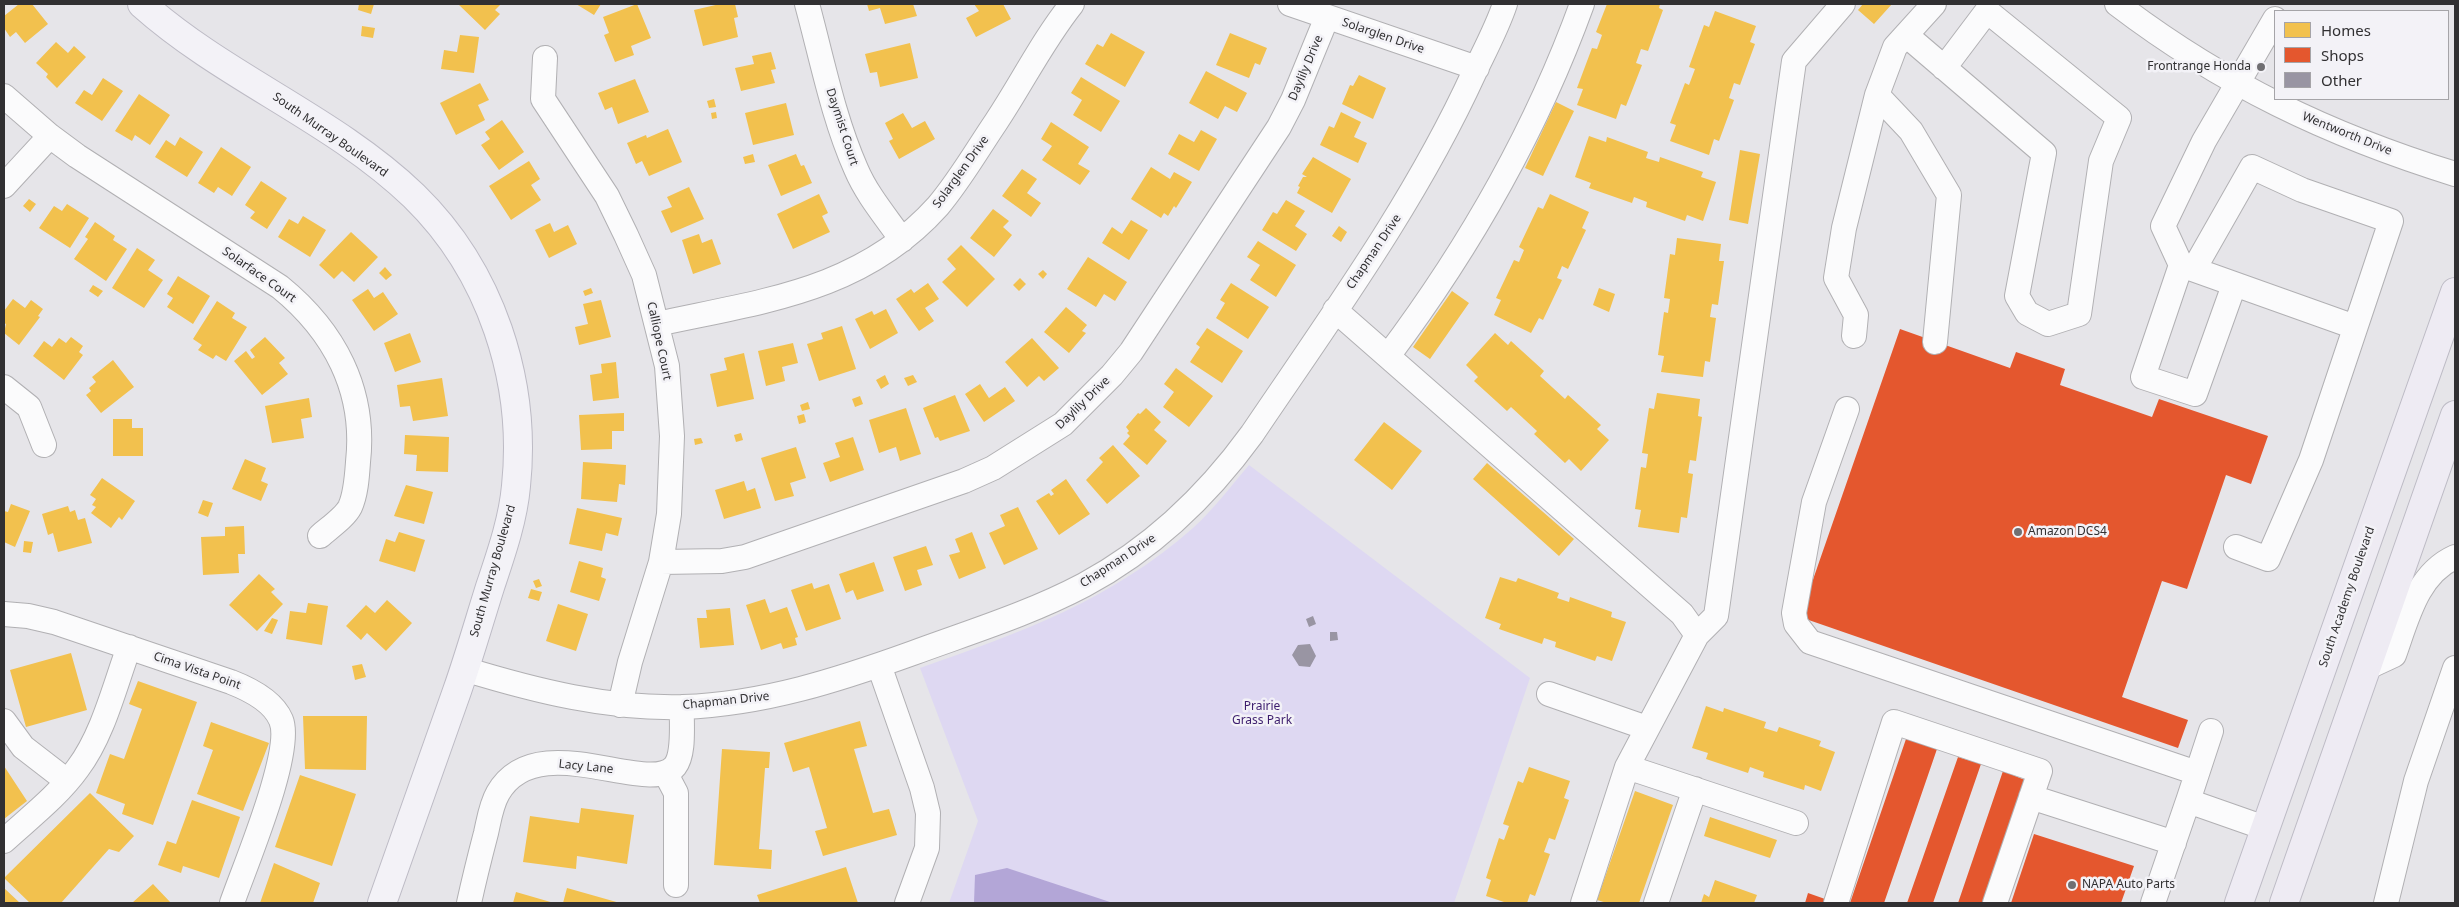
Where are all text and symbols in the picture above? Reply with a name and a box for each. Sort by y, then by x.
legend [2274,10,2449,100]
street label: Solarglen Drive [1340,15,1426,57]
text: Homes [2321,20,2371,40]
street label: Daylily Drive [1286,33,1326,103]
text: Shops [2321,45,2364,65]
place label: Frontrange Honda [2147,60,2251,74]
marker: Frontrange Honda [2255,61,2267,73]
text: Other [2321,70,2362,90]
street label: Daymist Court [823,86,861,168]
street label: South Murray Boulevard [270,90,390,180]
street label: Wentworth Drive [2300,109,2394,159]
street label: Solarglen Drive [930,133,992,211]
street label: Chapman Drive [1344,212,1404,292]
street label: Solarface Court [219,244,299,306]
street label: Calliope Court [644,301,674,381]
street label: Daylily Drive [1053,374,1113,432]
street label: South Murray Boulevard [467,503,519,639]
place label: Amazon DCS4 [2028,525,2107,539]
street label: South Academy Boulevard [2316,525,2378,669]
marker: Amazon DCS4 [2012,526,2024,538]
street label: Chapman Drive [1077,531,1159,591]
street label: Cima Vista Point [151,649,243,693]
street label: Chapman Drive [682,689,770,713]
park label: Prairie Grass Park [1232,700,1292,728]
street label: Lacy Lane [558,757,614,777]
place label: NAPA Auto Parts [2082,878,2175,892]
marker: NAPA Auto Parts [2066,879,2078,891]

